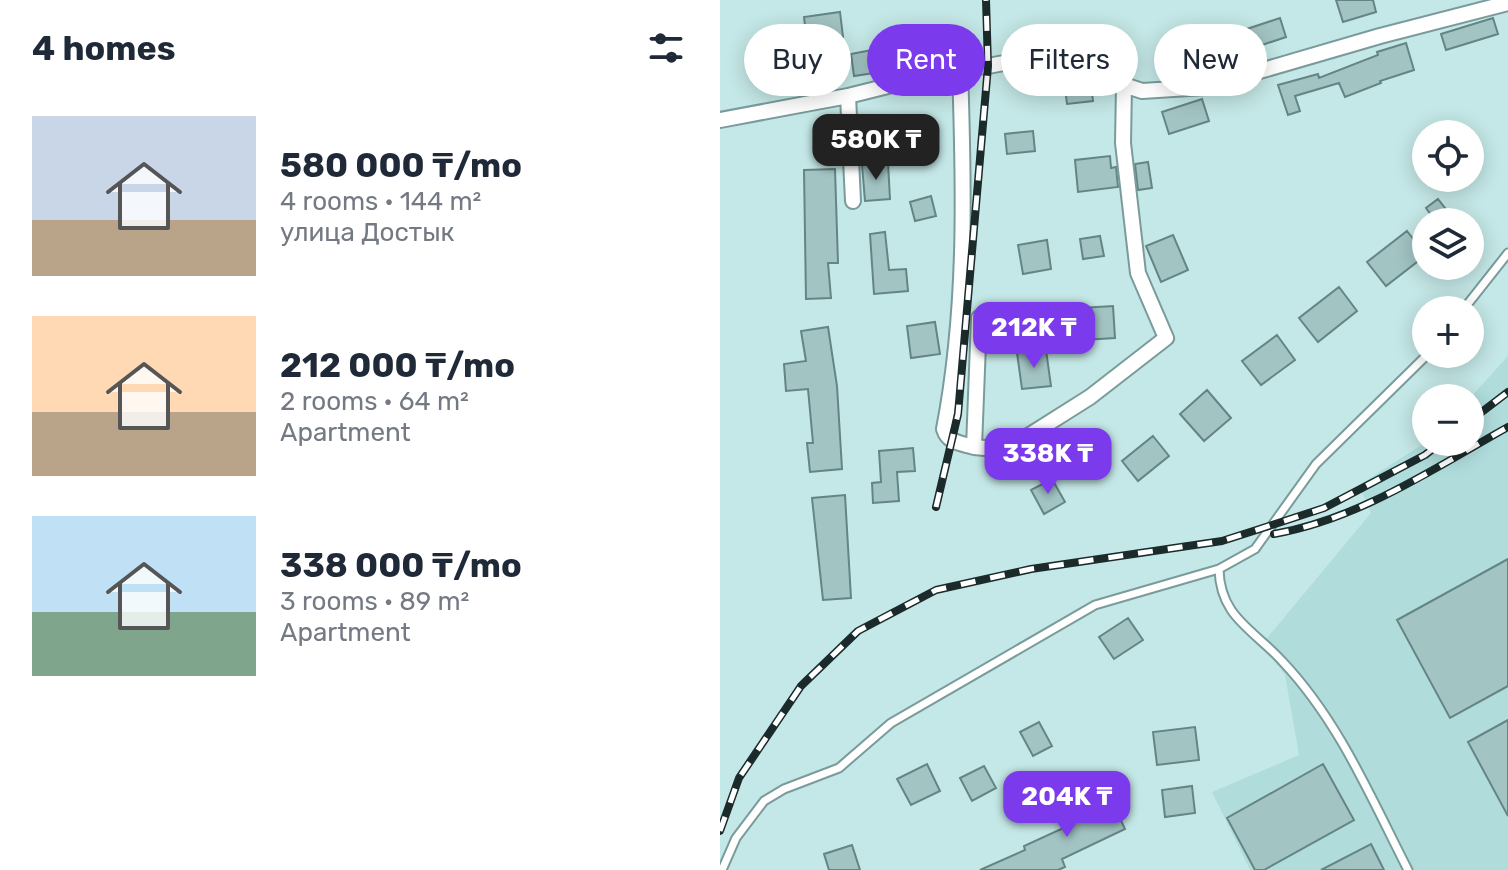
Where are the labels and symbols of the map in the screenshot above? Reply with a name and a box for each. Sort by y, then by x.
pin: 580K ₸ [811,114,941,182]
pin: 212K ₸ [969,302,1099,370]
pin: 338K ₸ [983,428,1113,496]
pin: 204K ₸ [1002,771,1132,839]

